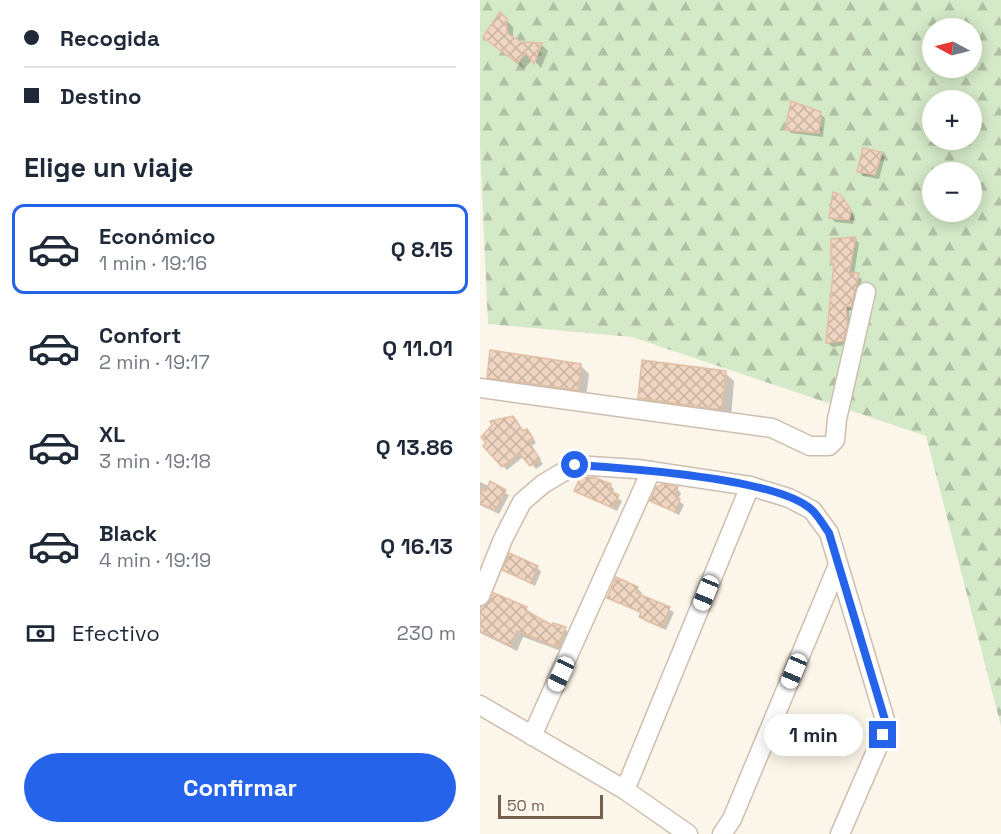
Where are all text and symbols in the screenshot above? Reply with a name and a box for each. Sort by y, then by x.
north arrow [922,18,982,78]
map controls [922,18,982,222]
text: Recogida [60,24,160,52]
text: Destino [60,82,142,110]
button: + [922,90,982,150]
text: Elige un viaje [24,150,194,185]
button: − [922,162,982,222]
icon: car [27,222,81,276]
text: Económico [99,222,216,250]
text: Q 8.15 [391,235,453,263]
text: 1 min · 19:16 [99,250,207,276]
icon: car [27,321,81,375]
text: Confort [99,321,181,349]
text: Q 11.01 [382,334,453,362]
text: 2 min · 19:17 [99,349,210,375]
icon: car [27,420,81,474]
text: XL [99,420,125,448]
text: Q 13.86 [376,433,453,461]
text: 3 min · 19:18 [99,448,211,474]
route start [561,451,588,478]
icon: car [27,519,81,573]
text: Black [99,519,157,547]
text: Q 16.13 [380,532,453,560]
text: 4 min · 19:19 [99,547,211,573]
car [691,573,721,613]
icon: cash [24,617,57,650]
text: Efectivo [72,619,160,647]
text: 230 m [397,620,456,646]
car [779,651,809,691]
car [545,654,577,694]
callout: 1 min [763,714,862,756]
route end [869,721,896,748]
text: 1 min [789,722,838,748]
button: Confirmar [24,753,456,822]
scale bar [498,792,603,820]
text: 50 m [507,795,545,816]

